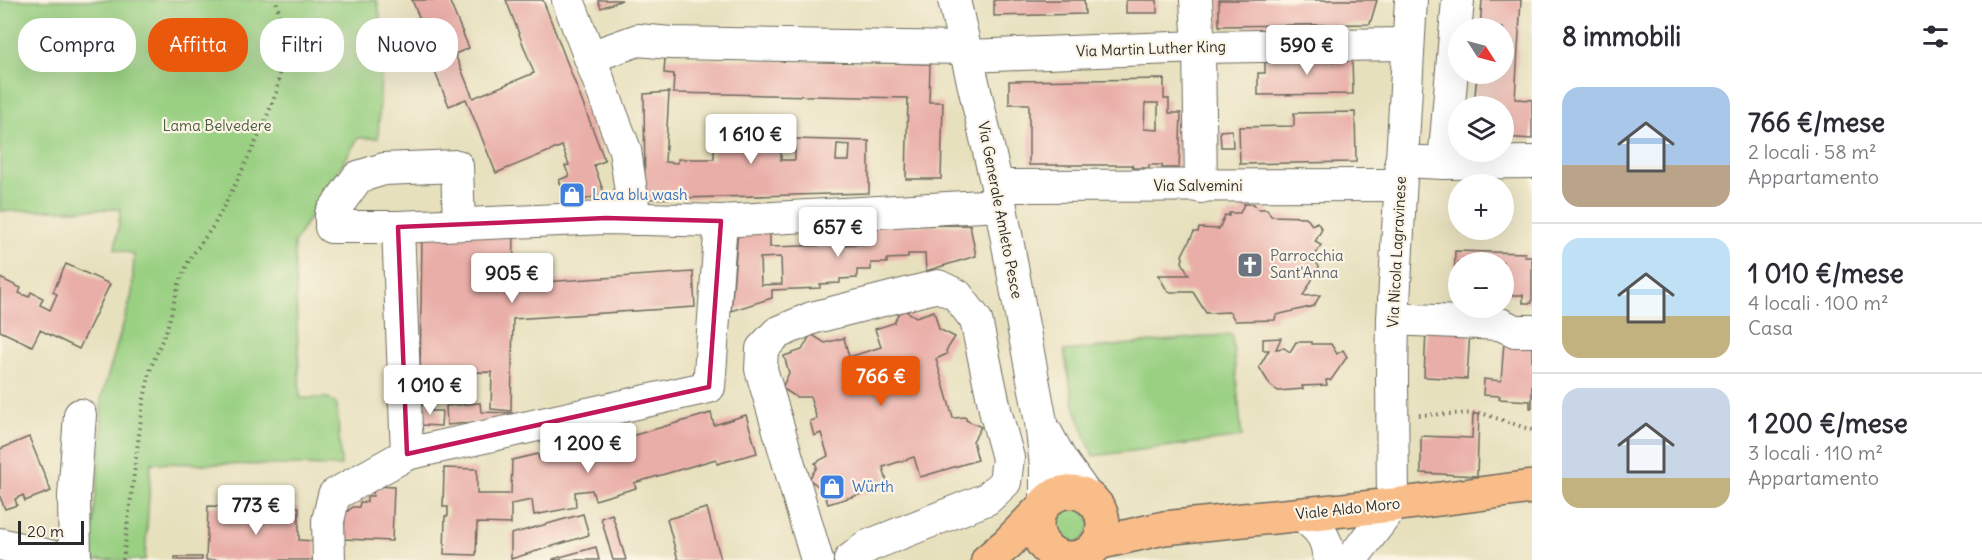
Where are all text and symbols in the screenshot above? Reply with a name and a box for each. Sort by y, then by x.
chip: Compra [18,18,136,72]
chip: Affitta [148,18,248,72]
chip: Filtri [260,18,344,72]
chip: Nuovo [356,18,458,72]
north arrow [1448,18,1514,84]
map controls [1448,18,1514,318]
text: 8 immobili [1562,20,1681,53]
icon: filters [1919,20,1952,53]
pin: 590 € [1265,25,1349,76]
text: 590 € [1280,32,1334,57]
street label: Via Martin Luther King [1076,36,1226,61]
button: layers [1448,96,1514,162]
text: 766 €/mese [1748,106,1885,139]
icon: home [1610,111,1682,183]
pin: 1 610 € [696,114,806,165]
park label: Lama Belvedere [162,116,272,135]
street label: Via Generale Amleto Pesce [974,120,1027,300]
text: 1 610 € [720,121,782,146]
text: 2 locali · 58 m² [1748,139,1877,164]
text: Appartamento [1748,164,1879,189]
button: + [1448,174,1514,240]
street label: Via Salvemini [1153,176,1243,195]
street label: Via Nicola Lagravinese [1383,176,1410,328]
shop icon: Lava blu wash [557,180,587,210]
place label: Lava blu wash [592,185,688,204]
pin: 657 € [796,207,880,258]
text: 657 € [813,214,863,239]
place label: Parrocchia Sant'Anna [1270,246,1344,282]
church icon: Parrocchia Sant'Anna [1235,250,1265,280]
button: − [1448,252,1514,318]
pin: 905 € [470,253,554,304]
text: 1 010 €/mese [1748,257,1904,290]
text: 905 € [485,260,539,285]
icon: home [1610,262,1682,334]
text: 4 locali · 100 m² [1748,290,1888,315]
text: Casa [1748,315,1793,340]
pin: 766 € [839,356,923,407]
text: 766 € [856,363,906,388]
pin: 1 010 € [375,365,485,416]
text: 1 010 € [398,372,462,397]
text: 1 200 €/mese [1748,407,1908,440]
icon: home [1610,412,1682,484]
pin: 1 200 € [533,423,643,474]
text: 1 200 € [554,430,622,455]
text: 3 locali · 110 m² [1748,440,1883,465]
text: Appartamento [1748,465,1879,490]
shop icon: Würth [817,472,847,502]
place label: Würth [852,477,894,496]
pin: 773 € [214,485,298,536]
text: 773 € [232,492,280,517]
street label: Viale Aldo Moro [1295,494,1401,523]
scale bar [18,518,84,546]
text: 20 m [27,521,64,541]

